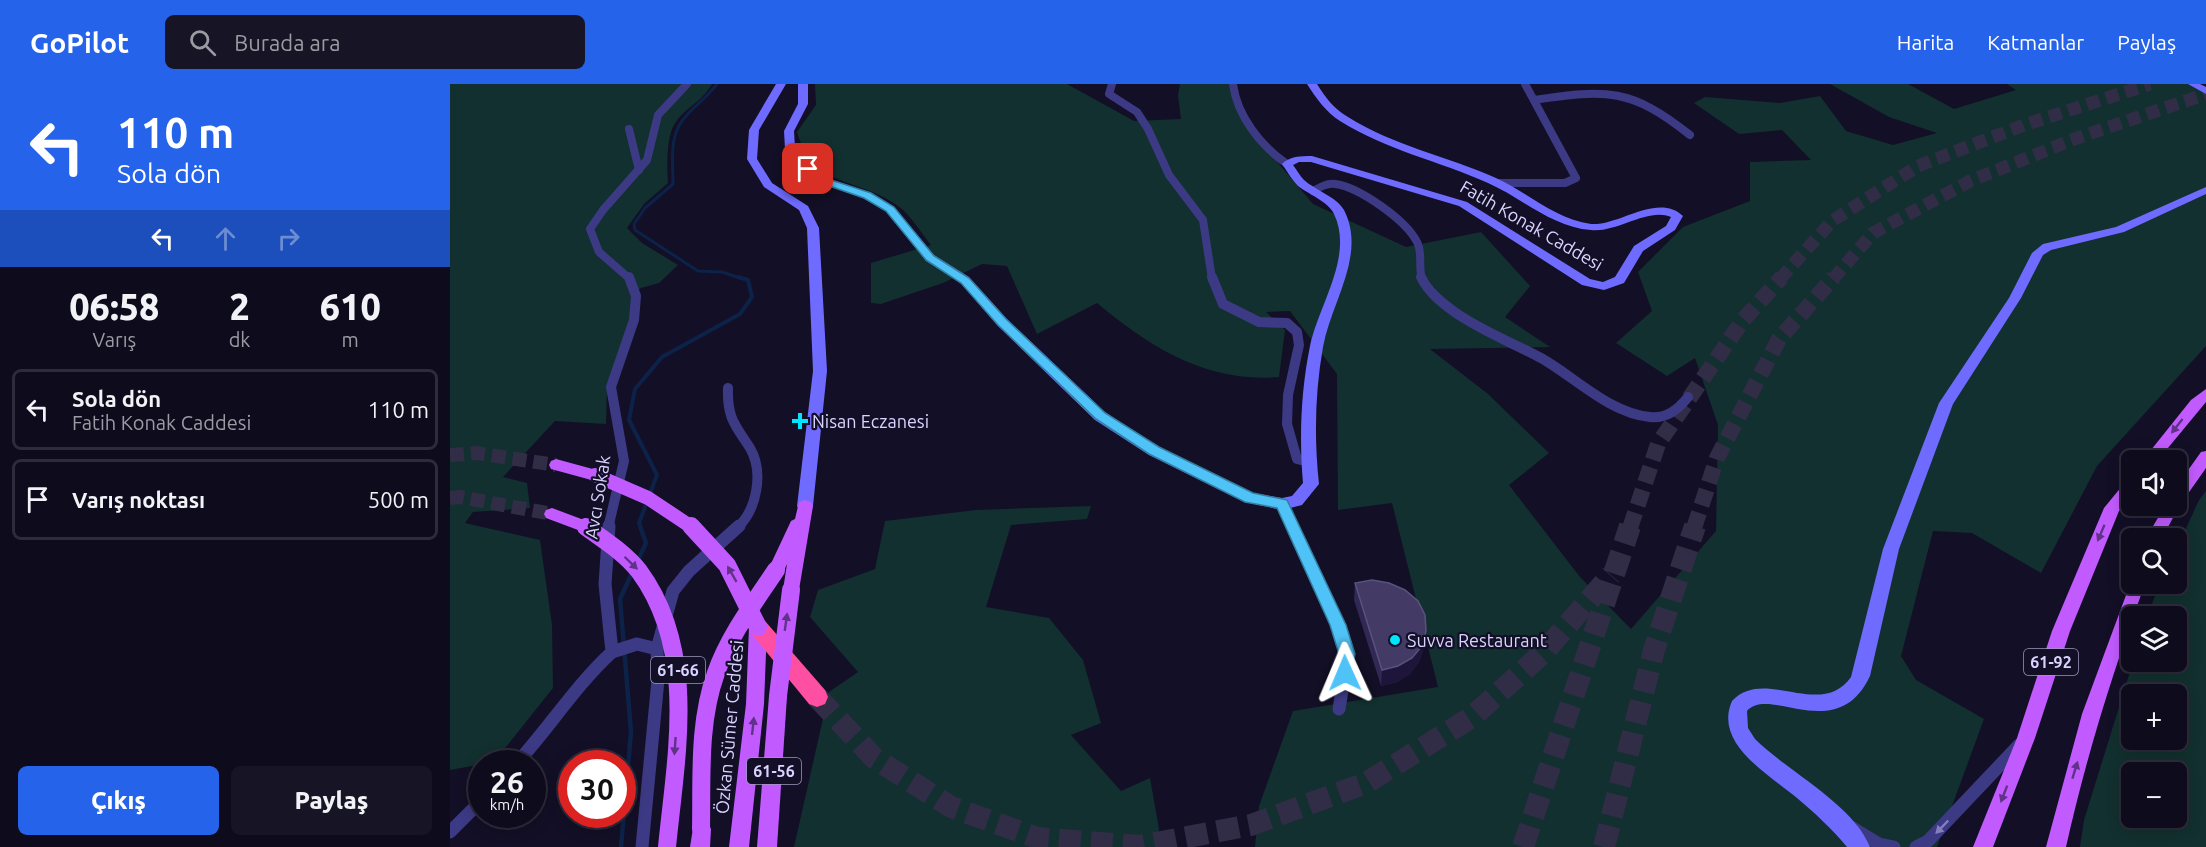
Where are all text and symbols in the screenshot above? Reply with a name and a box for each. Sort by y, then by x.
search box [165,15,585,69]
icon: search [186,26,219,59]
text: GoPilot [30,27,129,58]
text: Burada ara [234,30,340,55]
text: Harita [1897,30,1954,54]
text: Katmanlar [1987,30,2084,54]
text: Paylaş [2117,30,2176,54]
icon: left [18,108,96,186]
text: 110 m [117,109,234,156]
pin [782,143,833,194]
icon: arrive [791,152,824,185]
text: Sola dön [117,158,221,188]
street label: Fatih Konak Caddesi [1457,176,1607,274]
icon: left [146,222,179,255]
icon: ahead [209,222,242,255]
icon: right [272,222,305,255]
text: 06:58 [69,286,159,327]
text: 2 [229,286,250,327]
text: 610 [320,286,381,327]
text: Varış [92,328,136,351]
text: dk [229,328,250,351]
text: m [342,328,359,351]
text: Sola dön [72,386,161,411]
icon: left [21,393,54,426]
text: 110 m [368,397,429,422]
text: Fatih Konak Caddesi [72,411,251,434]
place label: Nisan Eczanesi [812,411,929,431]
marker: Nisan Eczanesi [793,414,807,428]
one-way arrow [2171,419,2184,434]
map controls [2121,450,2187,828]
button: sound [2121,450,2187,516]
street label: Avcı Sokak [581,454,613,540]
icon: arrive [21,483,54,516]
text: Varış noktası [72,487,205,512]
text: 500 m [368,487,429,512]
one-way arrow [2097,525,2106,542]
button: search [2121,528,2187,594]
one-way arrow [624,556,638,570]
one-way arrow [727,566,737,583]
button: layers [2121,606,2187,672]
one-way arrow [782,612,791,631]
place label: Suvva Restaurant [1407,630,1547,650]
marker: Suvva Restaurant [1388,633,1402,647]
street label: Özkan Sümer Caddesi [711,639,747,815]
position arrow [1313,641,1377,705]
road number: 61-92 [2024,649,2078,675]
road number: 61-66 [651,657,705,683]
button: + [2121,684,2187,750]
one-way arrow [748,717,758,736]
one-way arrow [670,736,680,755]
speed limit sign: 30 [558,750,636,828]
road number: 61-56 [747,758,801,784]
one-way arrow [2071,761,2080,779]
button: − [2121,762,2187,828]
text: 26 [490,765,524,799]
button: Çıkış [18,766,219,835]
button: Paylaş [231,766,432,835]
one-way arrow [1999,786,2009,804]
text: km/h [490,796,524,813]
one-way arrow [1935,819,1949,834]

